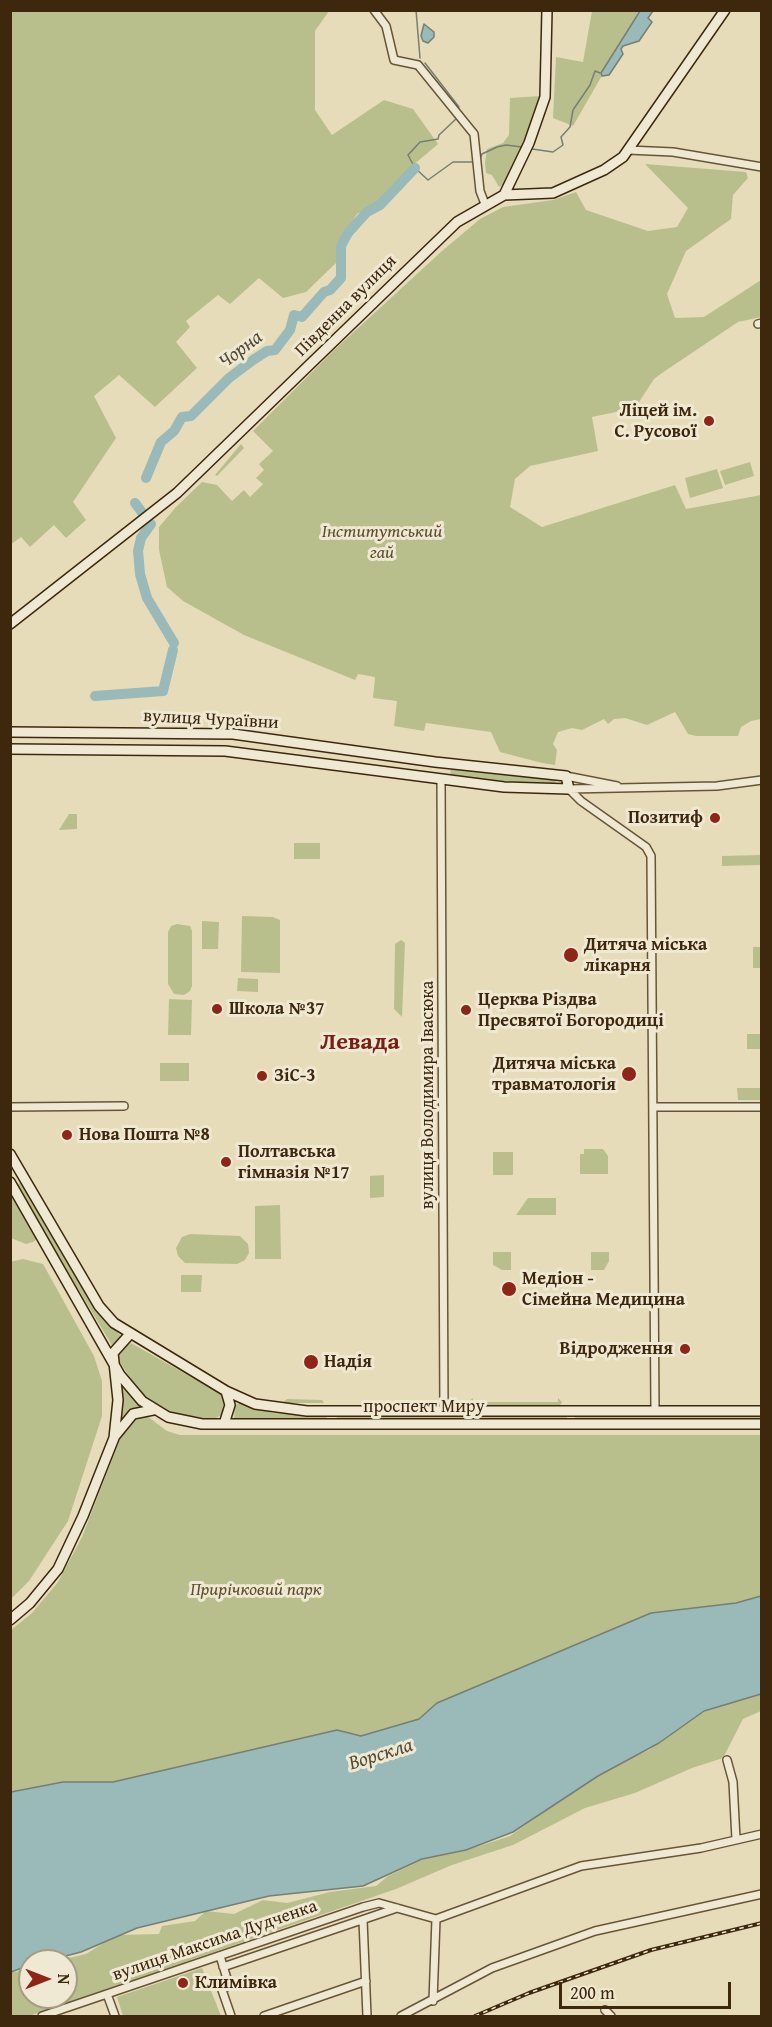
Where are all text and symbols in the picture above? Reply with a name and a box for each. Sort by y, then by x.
street label: Південна вулиця [291,251,401,361]
water label: Чорна [214,326,268,374]
place label: Ліцей ім. С. Русової [614,400,697,442]
marker: Ліцей ім. С. Русової [702,414,716,428]
park label: Інститутський гай [322,521,442,564]
street label: вулиця Чураївни [143,706,279,734]
place label: Позитиф [628,807,703,829]
marker: Позитиф [708,811,722,825]
place label: Дитяча міська лікарня [584,934,707,976]
marker: Дитяча міська лікарня [562,946,580,964]
street label: вулиця Володимира Івасюка [417,981,439,1209]
place label: Церква Різдва Пресвятої Богородиці [478,989,664,1032]
place label: Школа №37 [229,998,325,1020]
marker: Школа №37 [210,1002,224,1016]
marker: Церква Різдва Пресвятої Богородиці [459,1003,473,1017]
district label: Левада [320,1029,400,1057]
place label: Дитяча міська травматологія [492,1053,616,1096]
place label: ЗіС-3 [274,1065,316,1087]
marker: Дитяча міська травматологія [620,1065,638,1083]
marker: ЗіС-3 [255,1069,269,1083]
place label: Нова Пошта №8 [79,1124,210,1146]
marker: Нова Пошта №8 [60,1128,74,1142]
place label: Полтавська гімназія №17 [238,1141,350,1184]
marker: Полтавська гімназія №17 [219,1155,233,1169]
place label: Медіон - Сімейна Медицина [522,1268,685,1310]
marker: Медіон - Сімейна Медицина [500,1280,518,1298]
place label: Відродження [560,1338,673,1360]
marker: Відродження [678,1342,692,1356]
place label: Надія [324,1351,372,1373]
marker: Надія [302,1353,320,1371]
street label: проспект Миру [363,1396,485,1418]
park label: Прирічковий парк [190,1579,322,1601]
water label: Ворскла [346,1734,416,1776]
street label: вулиця Максима Дудченка [110,1896,320,1986]
north arrow [18,1949,78,2009]
scale bar [562,1970,734,2008]
place label: Климівка [195,1972,277,1994]
text: N [52,1974,76,1984]
marker: Климівка [176,1976,190,1990]
text: 200 m [570,1979,615,2006]

